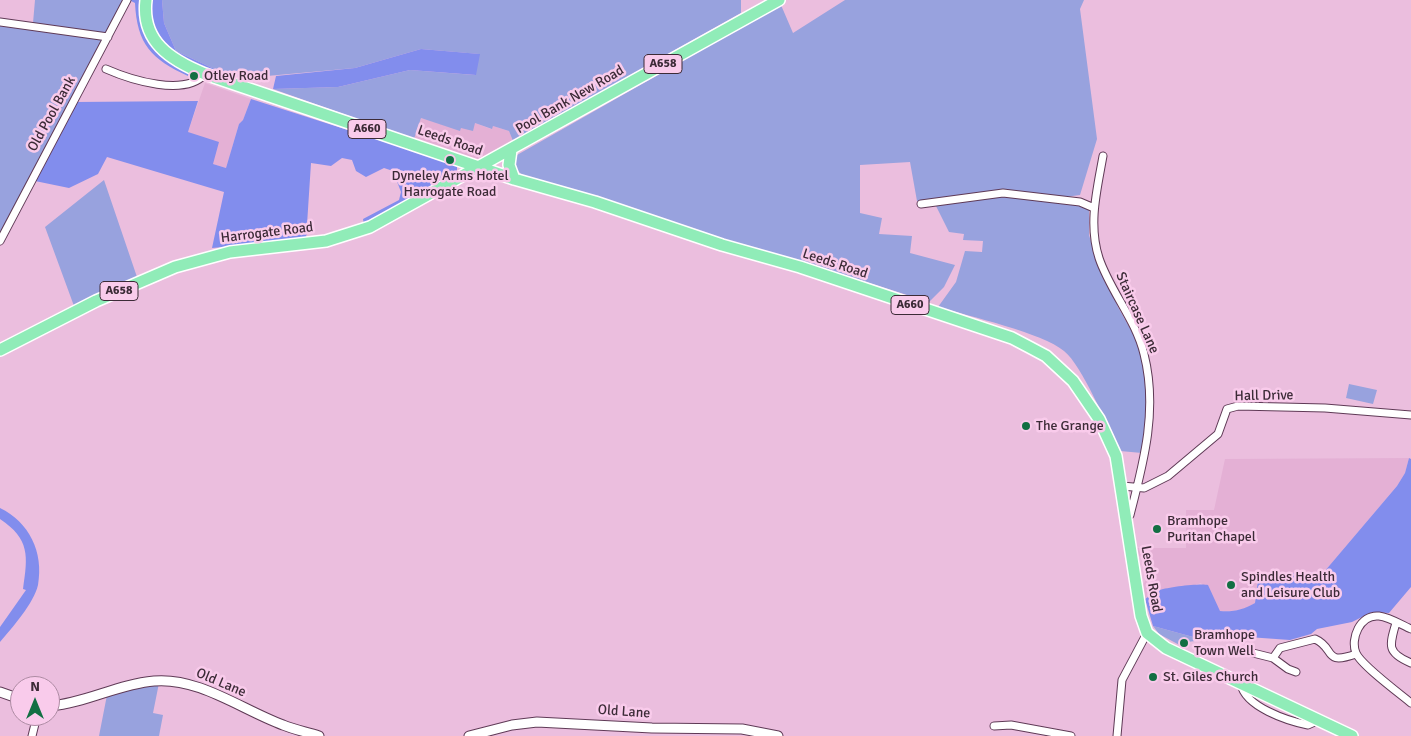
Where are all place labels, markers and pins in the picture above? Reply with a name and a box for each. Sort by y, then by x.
place label: Otley Road [204,68,268,84]
marker: Otley Road [188,70,200,82]
marker: Dyneley Arms Hotel Harrogate Road [444,154,456,166]
place label: Dyneley Arms Hotel Harrogate Road [391,168,509,200]
place label: The Grange [1036,418,1104,434]
marker: The Grange [1020,420,1032,432]
place label: Bramhope Puritan Chapel [1167,513,1256,546]
marker: Bramhope Puritan Chapel [1151,523,1163,535]
place label: Spindles Health and Leisure Club [1241,569,1340,602]
marker: Spindles Health and Leisure Club [1225,579,1237,591]
place label: Bramhope Town Well [1194,627,1255,660]
marker: Bramhope Town Well [1178,637,1190,649]
place label: St. Giles Church [1163,669,1258,685]
marker: St. Giles Church [1147,671,1159,683]

